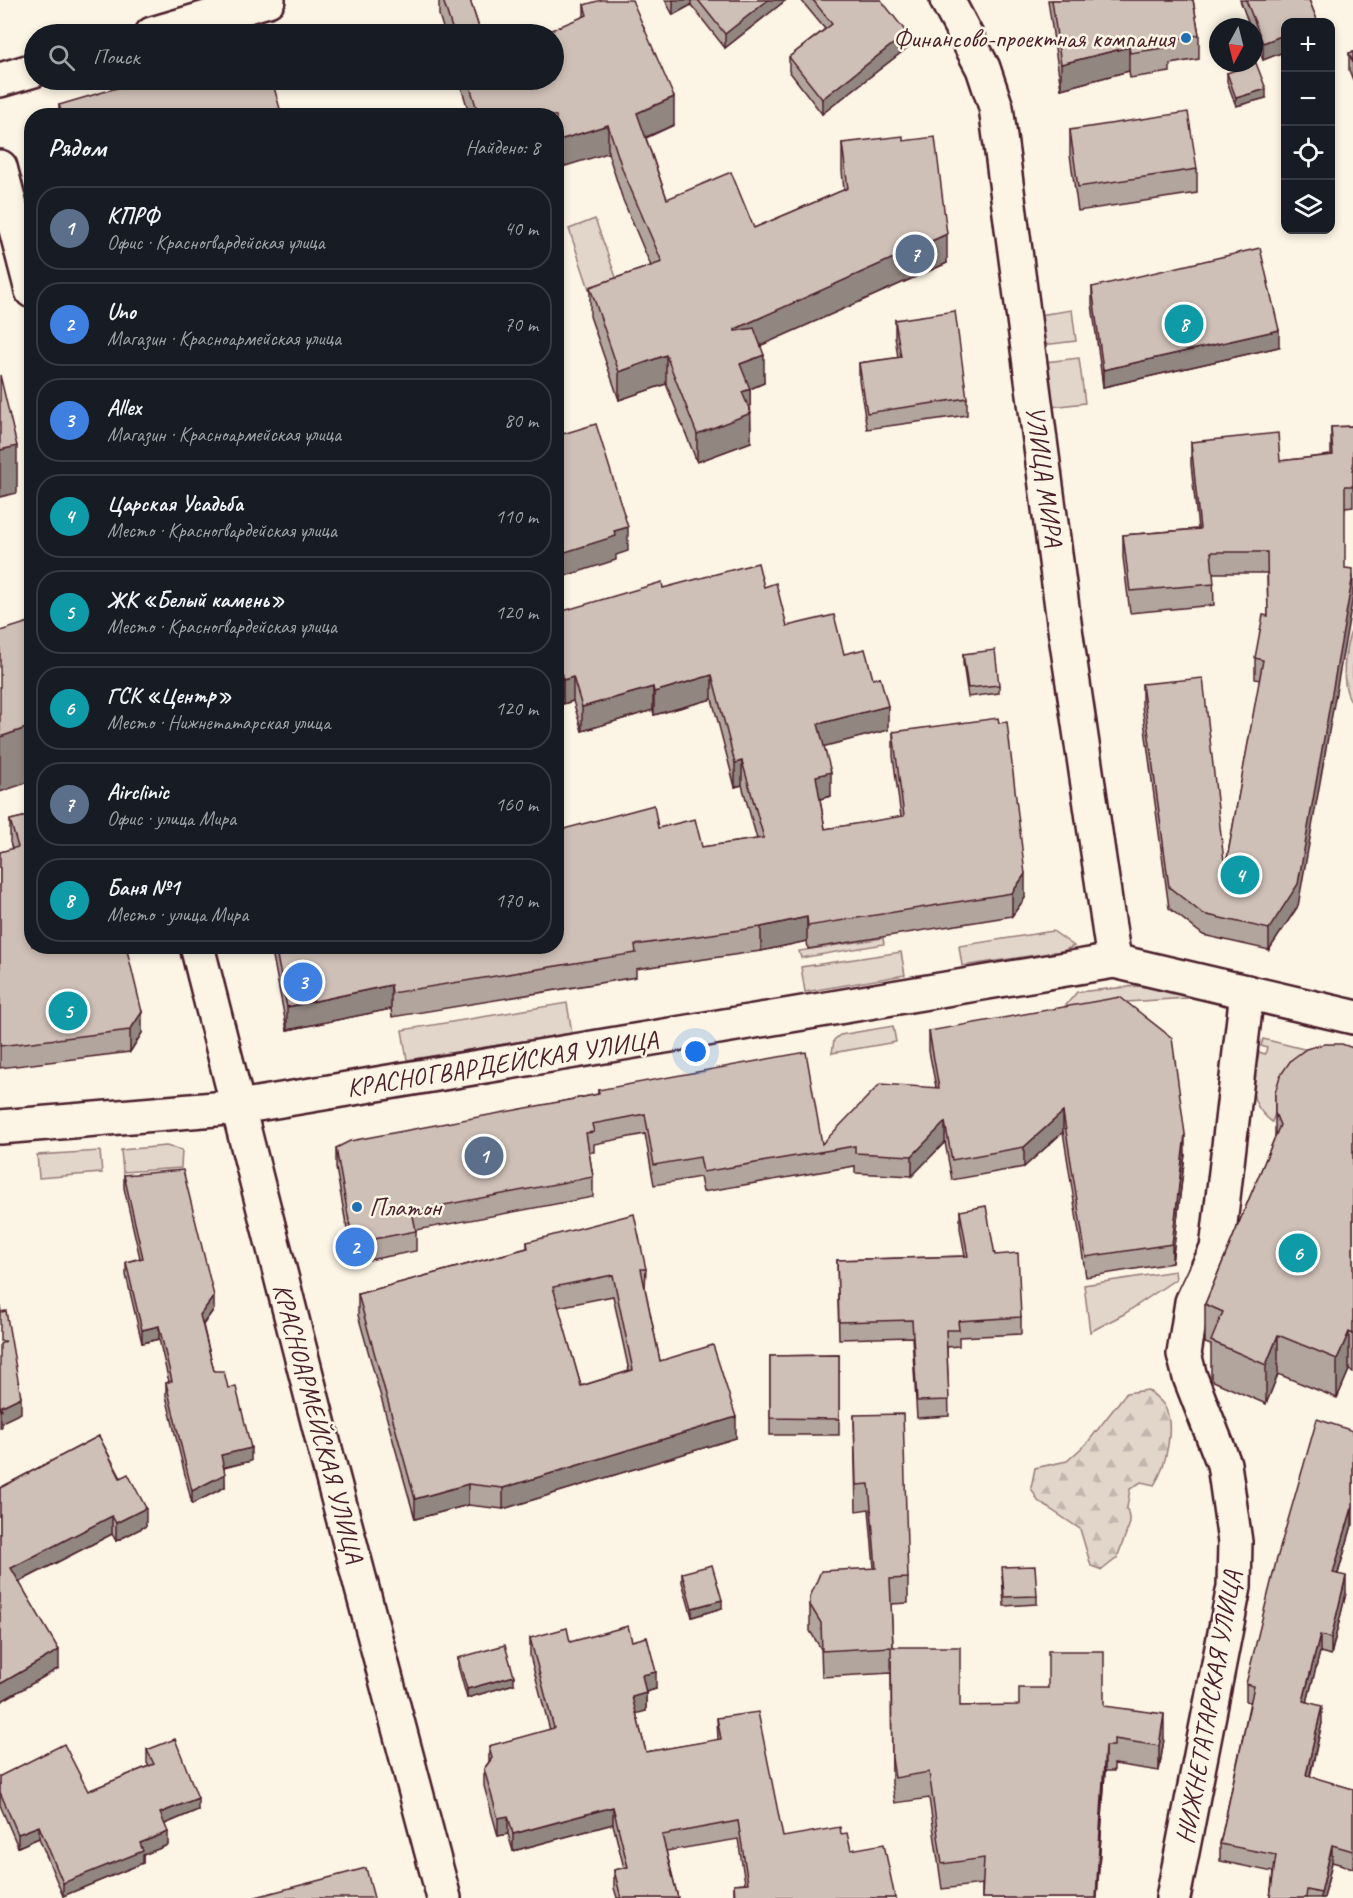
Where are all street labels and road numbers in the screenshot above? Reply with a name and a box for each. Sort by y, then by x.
street label: УЛИЦА МИРА [1018,404,1071,550]
street label: КРАСНОГВАРДЕЙСКАЯ УЛИЦА [344,1022,661,1104]
street label: КРАСНОАРМЕЙСКАЯ УЛИЦА [265,1280,372,1567]
street label: НИЖНЕТАТАРСКАЯ УЛИЦА [1168,1567,1249,1846]

